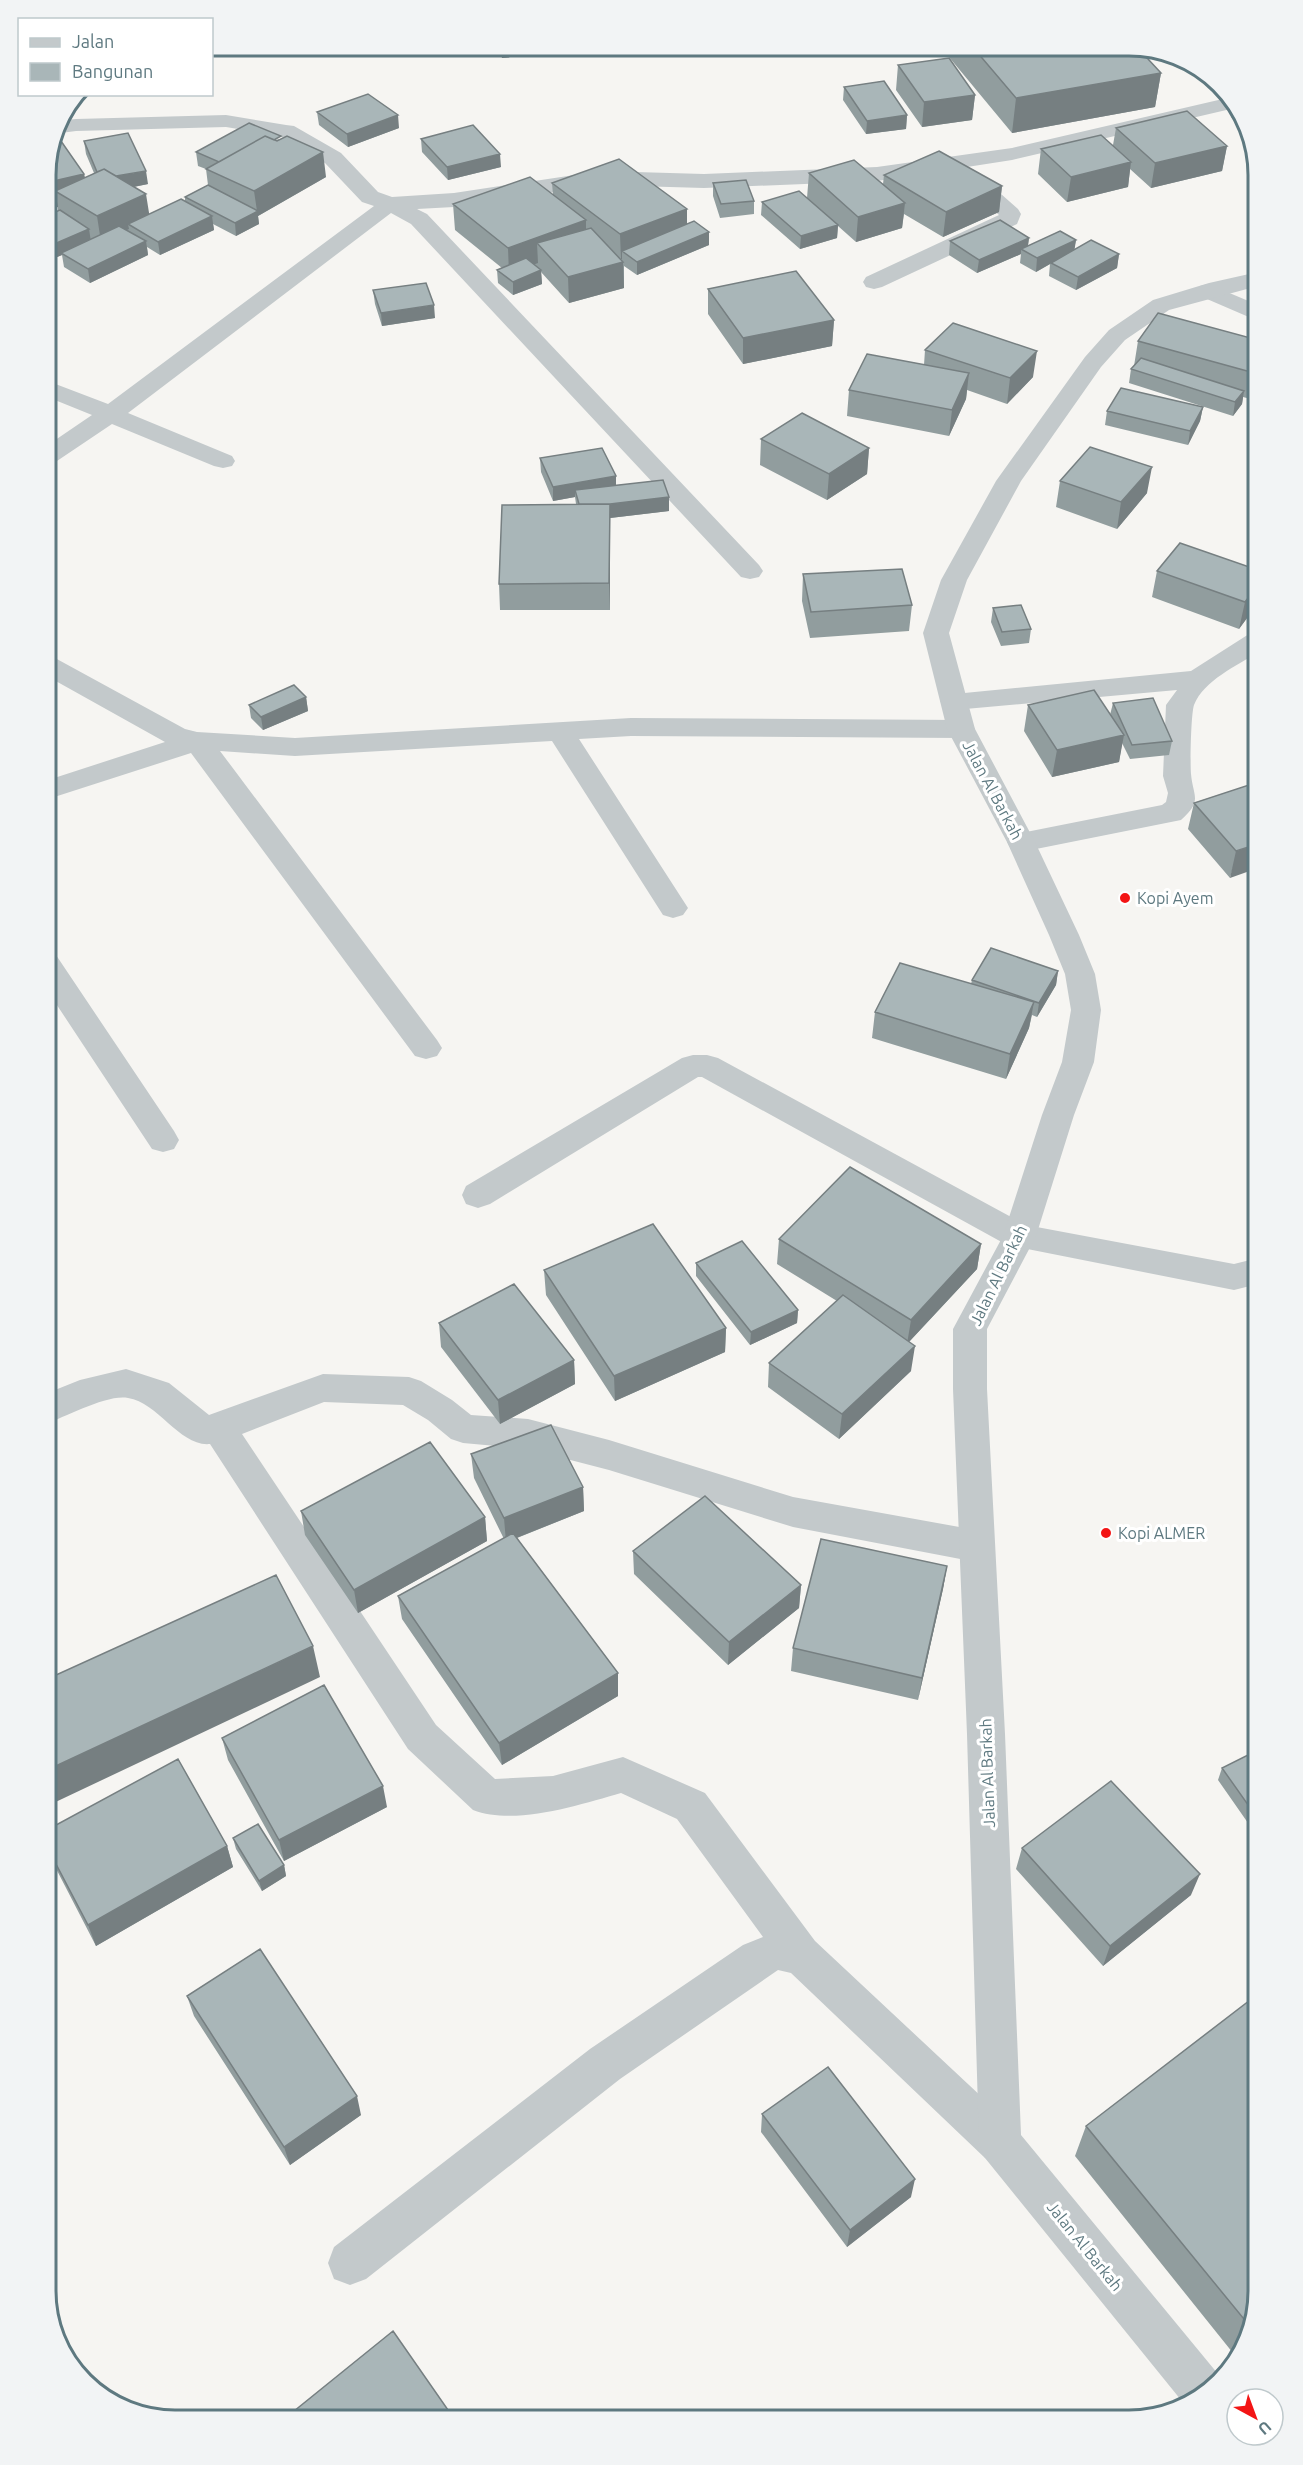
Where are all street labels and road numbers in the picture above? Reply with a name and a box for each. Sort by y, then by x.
street label: Jalan Al Barkah [959,737,1027,843]
street label: Jalan Al Barkah [966,1222,1030,1328]
street label: Jalan Al Barkah [976,1718,998,1828]
street label: Jalan Al Barkah [1044,2198,1126,2294]

